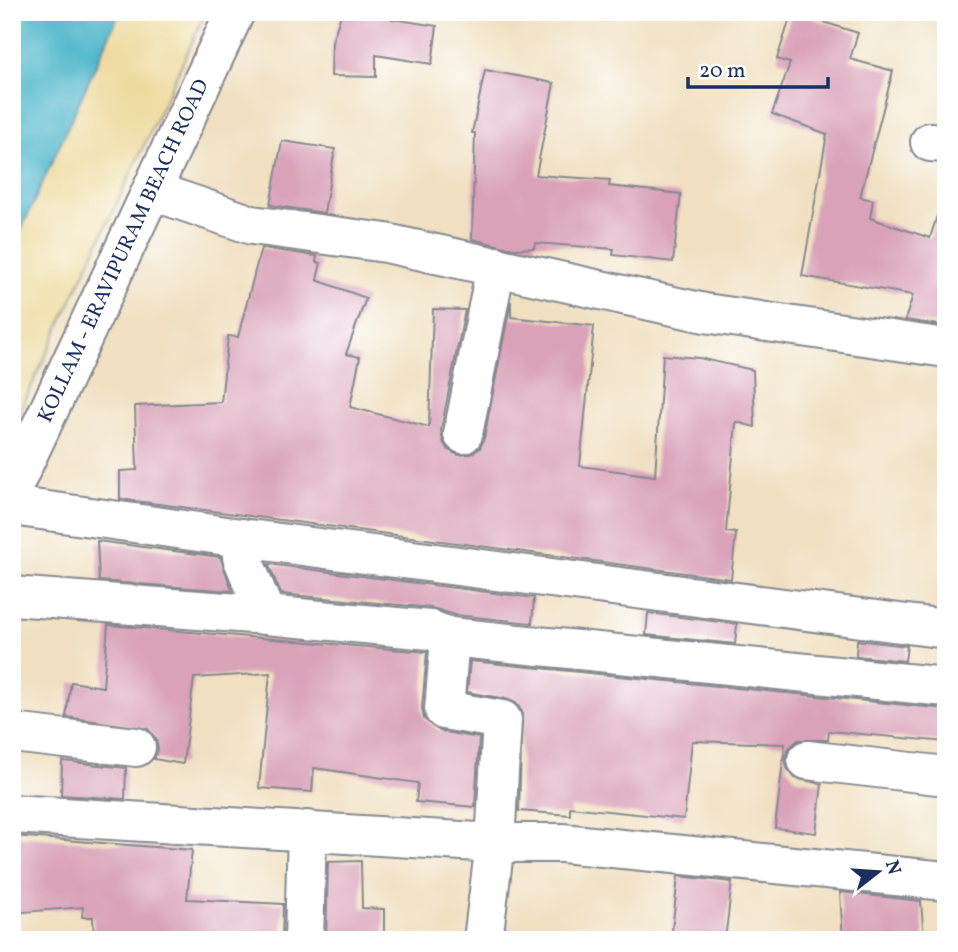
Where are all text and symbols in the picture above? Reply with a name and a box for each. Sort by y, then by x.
scale bar [688,46,828,90]
text: 20 m [699,57,745,86]
street label: KOLLAM - ERAVIPURAM BEACH ROAD [31,75,217,427]
north arrow [842,836,912,906]
text: N [878,857,907,878]

